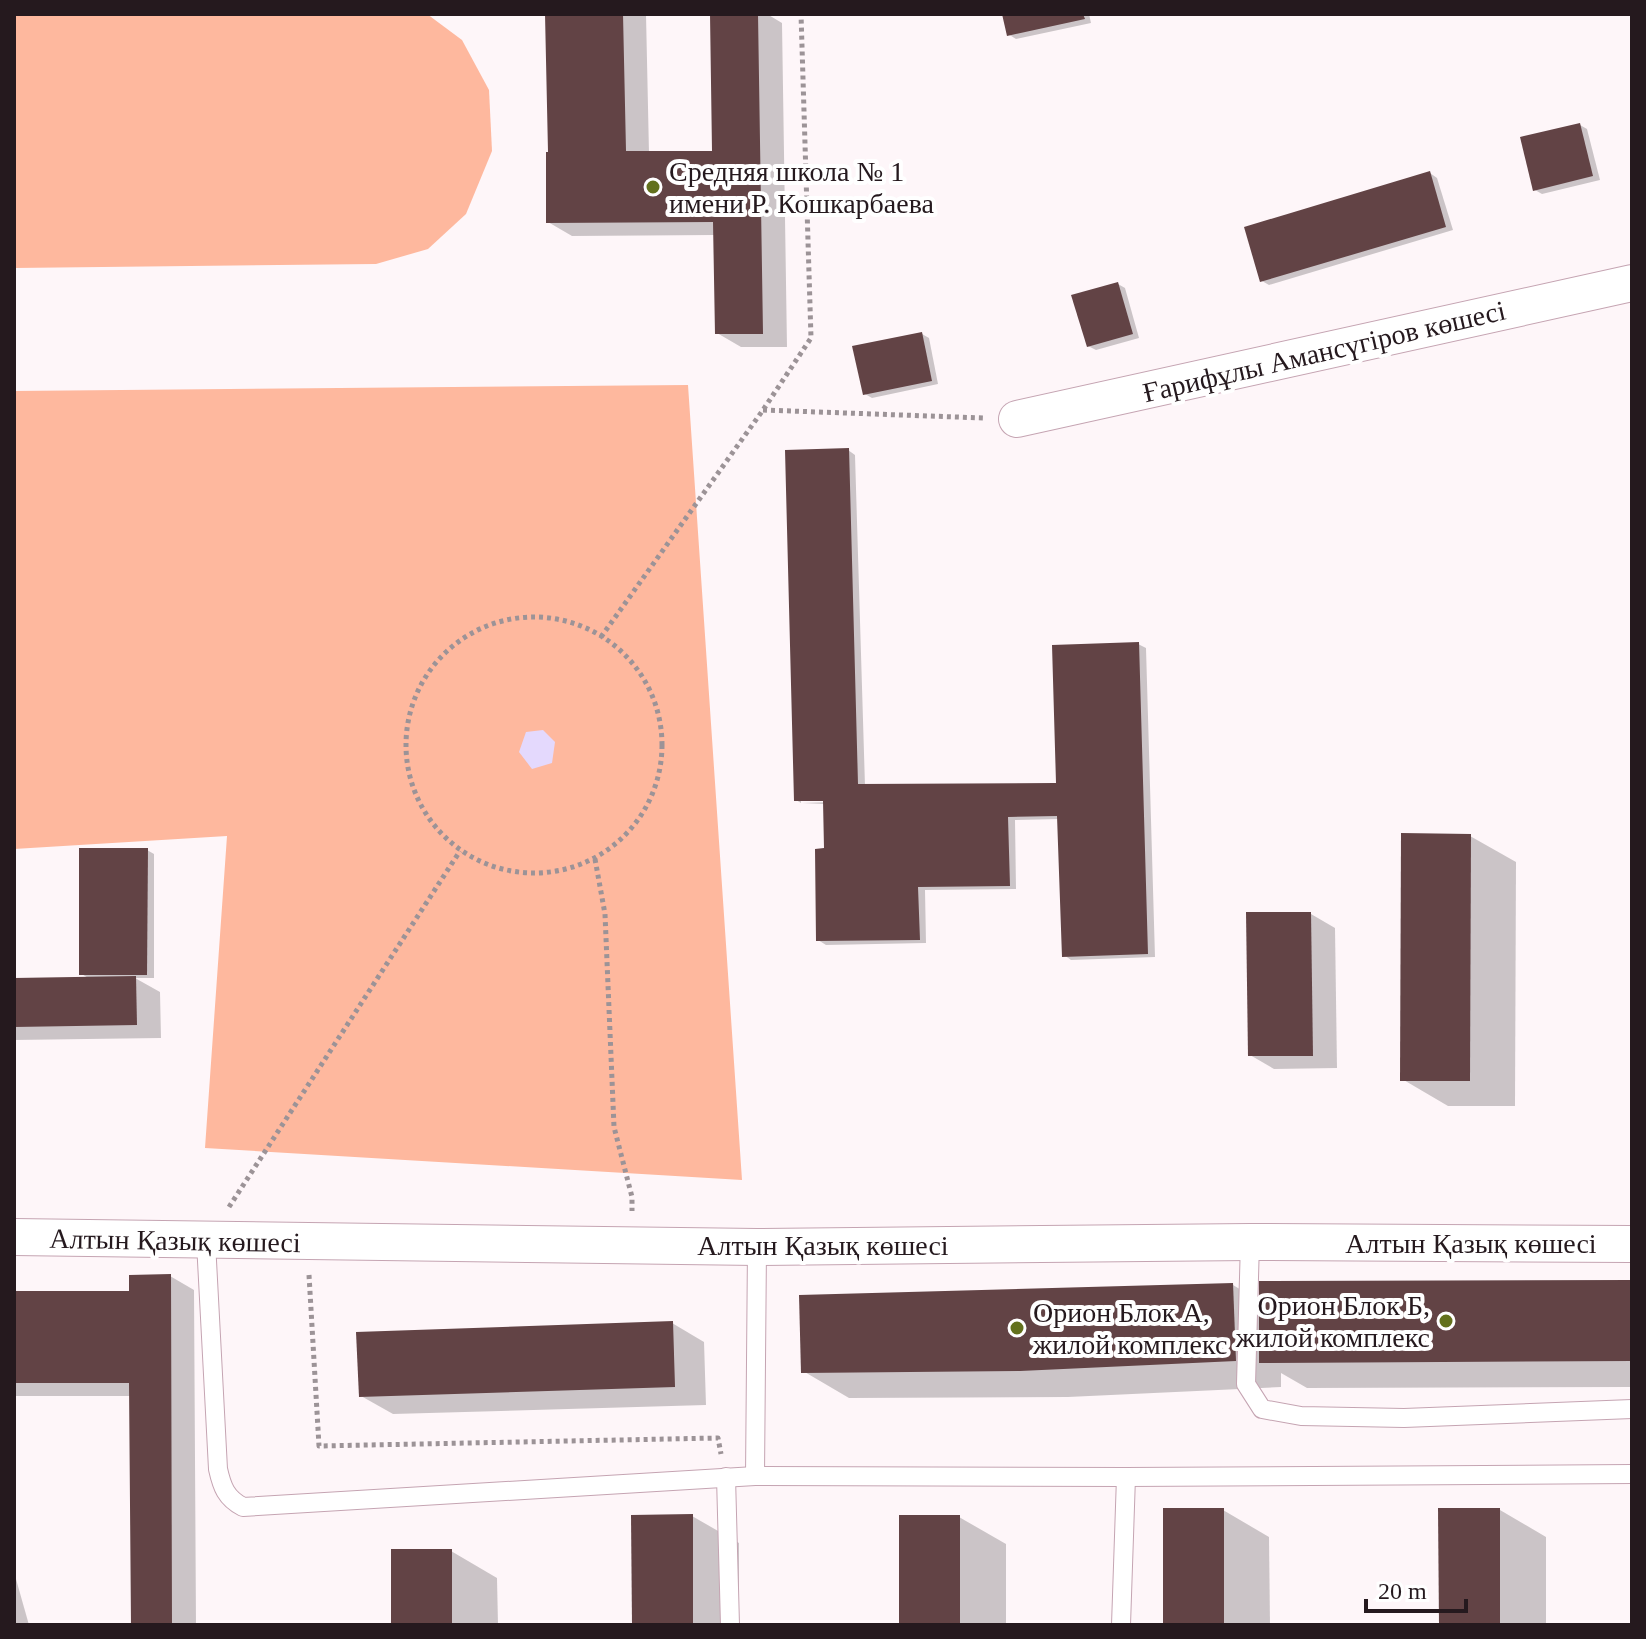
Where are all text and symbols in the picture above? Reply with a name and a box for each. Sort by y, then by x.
place label: Средняя школа № 1 имени Р. Кошкарбаева [669,156,935,219]
marker: Средняя школа № 1 имени Р. Кошкарбаева [644,178,662,196]
street label: Ғарифұлы Амансүгіров көшесі [1140,295,1509,408]
street label: Алтын Қазық көшесі [49,1223,301,1258]
street label: Алтын Қазық көшесі [1345,1228,1597,1259]
street label: Алтын Қазық көшесі [697,1230,949,1261]
place label: Орион Блок Б, жилой комплекс [1235,1290,1430,1353]
place label: Орион Блок А, жилой комплекс [1032,1297,1227,1360]
marker: Орион Блок Б, жилой комплекс [1437,1312,1455,1330]
marker: Орион Блок А, жилой комплекс [1008,1319,1026,1337]
scale bar [1366,1563,1466,1613]
text: 20 m [1378,1578,1427,1604]

